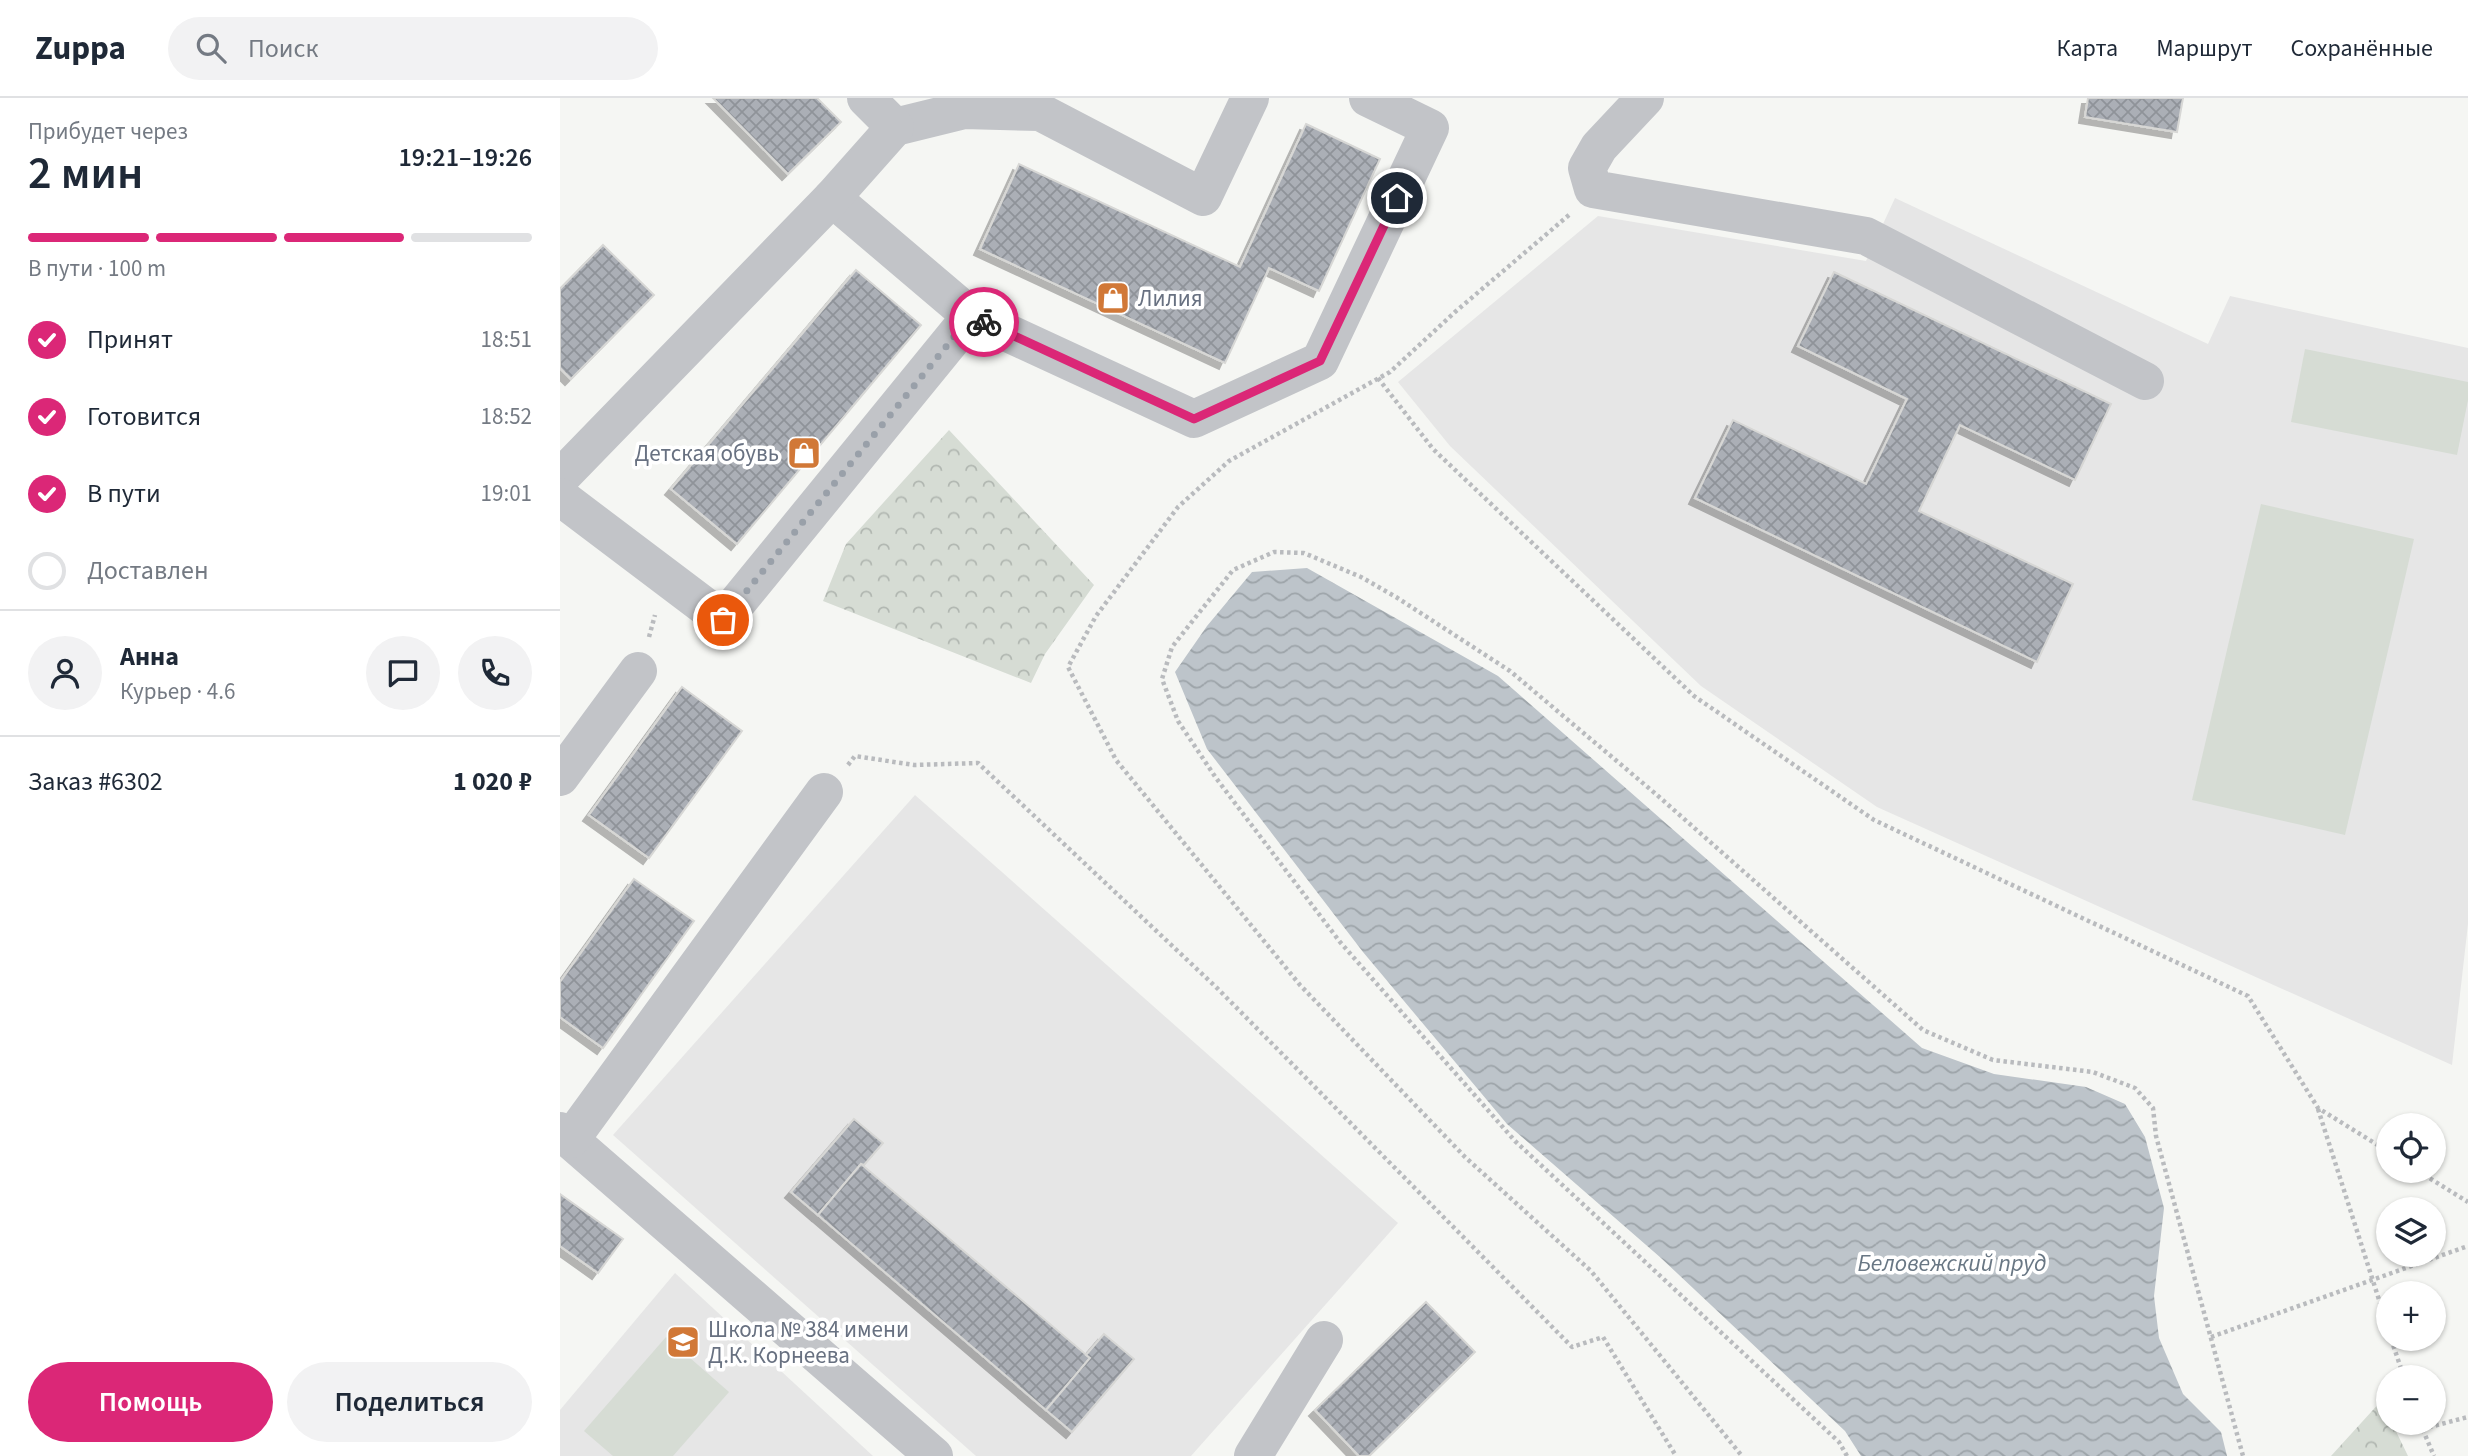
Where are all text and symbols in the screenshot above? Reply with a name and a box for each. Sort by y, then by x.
search box [168,17,658,80]
text: Zuppa [35,25,126,72]
icon: search [192,29,230,67]
text: Поиск [248,30,318,67]
text: Карта [2057,31,2118,66]
text: Маршрут [2156,31,2252,66]
text: Сохранённые [2290,31,2433,66]
text: Прибудет через [28,115,188,148]
text: 19:21–19:26 [399,139,532,176]
text: 2 мин [28,141,143,206]
pin [1367,168,1427,228]
icon: home [1378,179,1416,217]
text: В пути · 100 m [28,252,166,285]
shop icon: Лилия [1094,279,1132,317]
place label: Лилия [1138,282,1203,315]
courier [949,287,1019,357]
icon: bike [965,303,1003,341]
icon: check [28,321,66,359]
text: Принят [87,321,173,358]
text: 18:51 [481,323,532,356]
icon: check [28,398,66,436]
text: Готовится [87,398,201,435]
text: 18:52 [481,400,532,433]
shop icon: Детская обувь [785,434,823,472]
place label: Детская обувь [635,437,779,470]
icon: check [28,475,66,513]
text: В пути [87,475,161,512]
text: 19:01 [481,477,532,510]
text: Доставлен [87,552,209,589]
pin [693,590,753,650]
icon: bag [704,601,742,639]
button: person [28,636,102,710]
button: chat [366,636,440,710]
button: phone [458,636,532,710]
text: Анна [120,638,179,675]
text: Курьер · 4.6 [120,675,235,708]
text: Заказ #6302 [28,763,163,800]
text: 1 020 ₽ [453,763,532,800]
map controls [2376,1113,2446,1435]
button: locate [2376,1113,2446,1183]
button: layers [2376,1197,2446,1267]
water label: Беловежский пруд [1857,1246,2047,1281]
button: + [2376,1281,2446,1351]
place label: Школа № 384 имени Д.К. Корнеева [708,1313,909,1372]
school or university icon: Школа № 384 имени Д.К. Корнеева [664,1323,702,1361]
button: Помощь [28,1362,273,1442]
button: Поделиться [287,1362,532,1442]
button: − [2376,1365,2446,1435]

